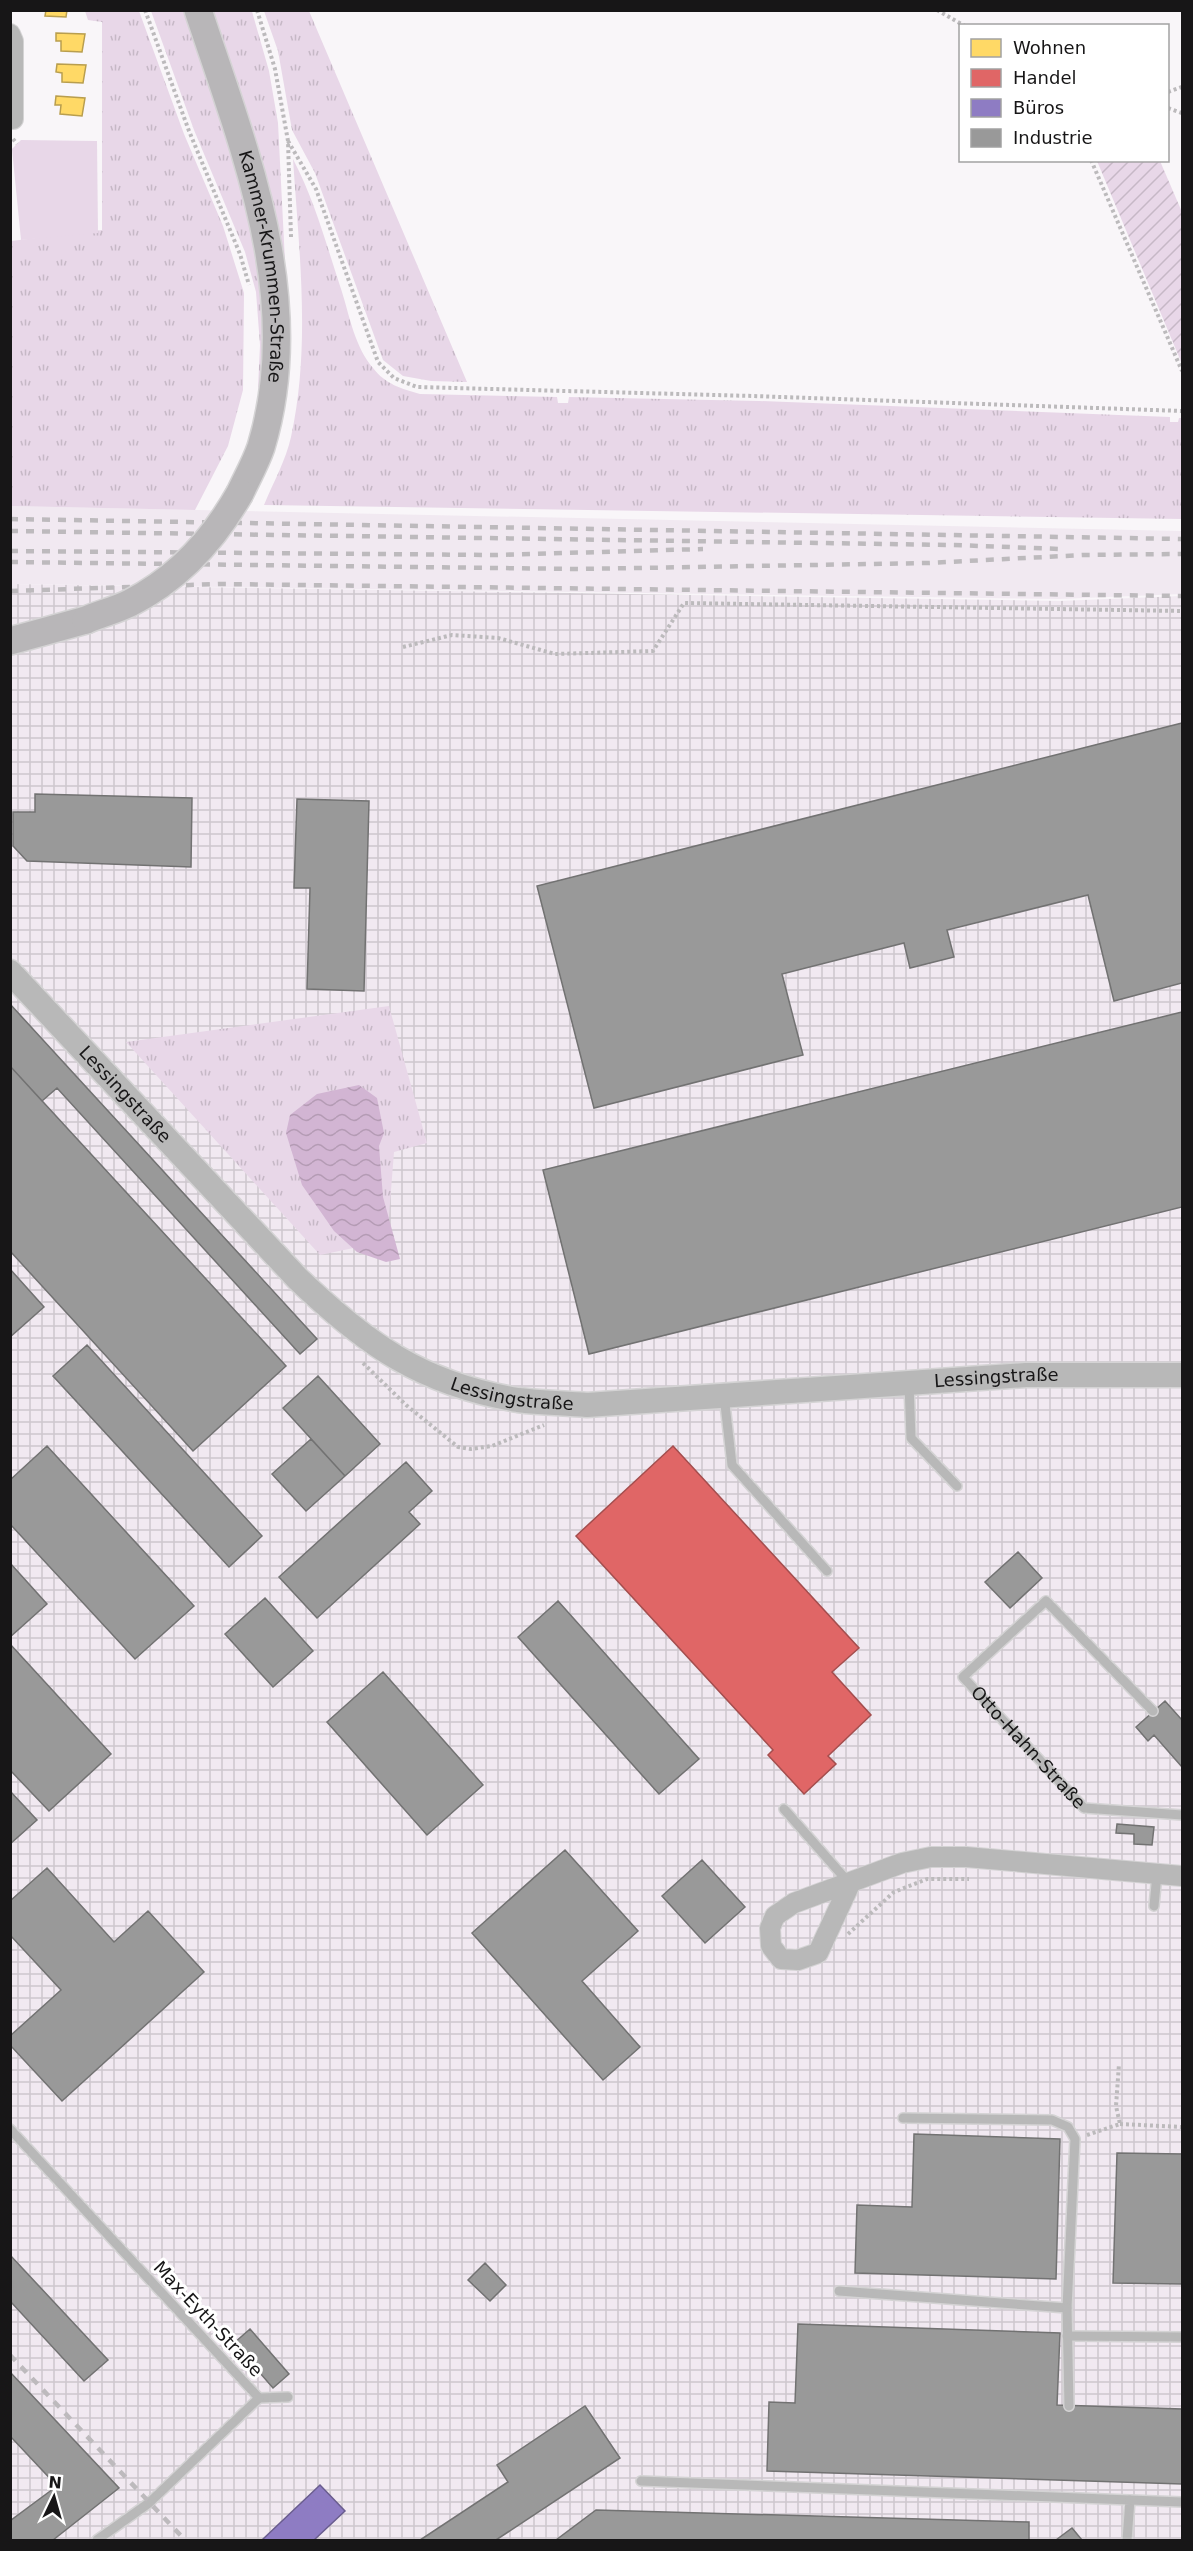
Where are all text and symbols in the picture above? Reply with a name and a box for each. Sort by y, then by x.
legend [959,24,1169,162]
text: Wohnen [1013,37,1086,58]
text: Handel [1013,67,1076,88]
text: Büros [1013,97,1064,118]
text: Industrie [1013,127,1092,148]
street label: Kammer-Krummen-Straße [235,148,288,384]
street label: Lessingstraße [75,1042,176,1147]
street label: Lessingstraße [933,1364,1059,1391]
street label: Lessingstraße [448,1373,574,1414]
street label: Otto-Hahn-Straße [967,1681,1090,1813]
street label: Max-Eyth-Straße [150,2257,267,2381]
north arrow [24,2467,84,2527]
text: N [48,2473,63,2493]

